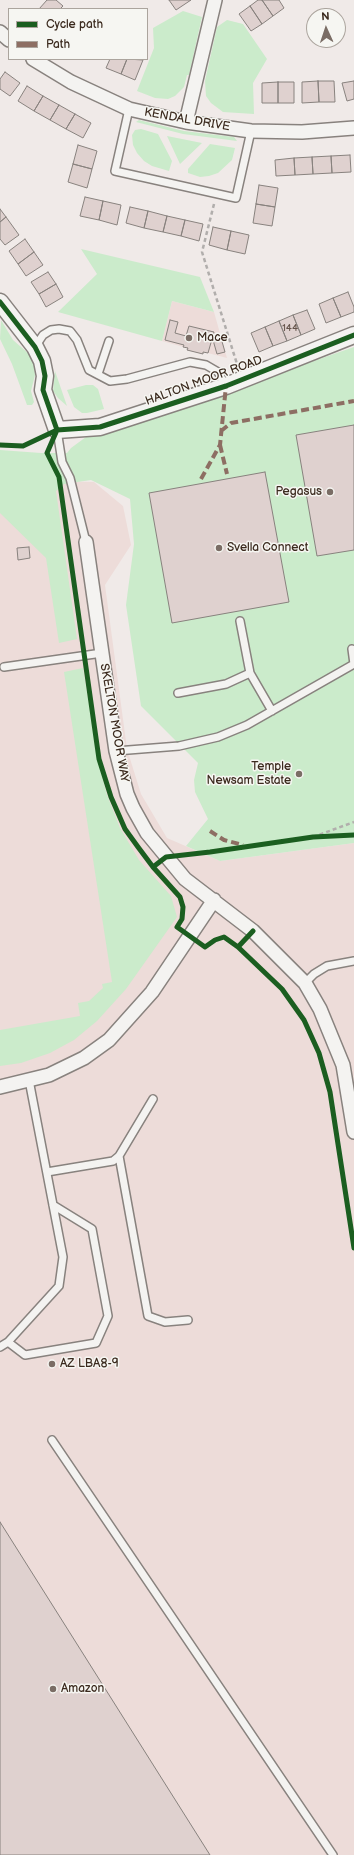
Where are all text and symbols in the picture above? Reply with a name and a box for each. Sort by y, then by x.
legend [8,8,148,60]
north arrow [306,8,346,48]
text: N [321,10,330,23]
text: Cycle path [46,17,103,32]
text: Path [46,37,70,52]
street label: KENDAL DRIVE [143,105,231,135]
house number: 144 [282,322,298,334]
place label: Mace [197,331,228,345]
marker: Mace [184,333,194,343]
street label: HALTON MOOR ROAD [143,353,265,409]
place label: Pegasus [276,485,322,499]
marker: Pegasus [325,487,335,497]
place label: Svella Connect [227,541,308,555]
marker: Svella Connect [214,543,224,553]
street label: SKELTON MOOR WAY [96,663,132,783]
place label: Temple Newsam Estate [207,760,291,788]
marker: Temple Newsam Estate [294,769,304,779]
place label: AZ LBA8-9 [60,1357,119,1371]
marker: AZ LBA8-9 [47,1359,57,1369]
place label: Amazon [61,1682,104,1696]
marker: Amazon [48,1684,58,1694]

